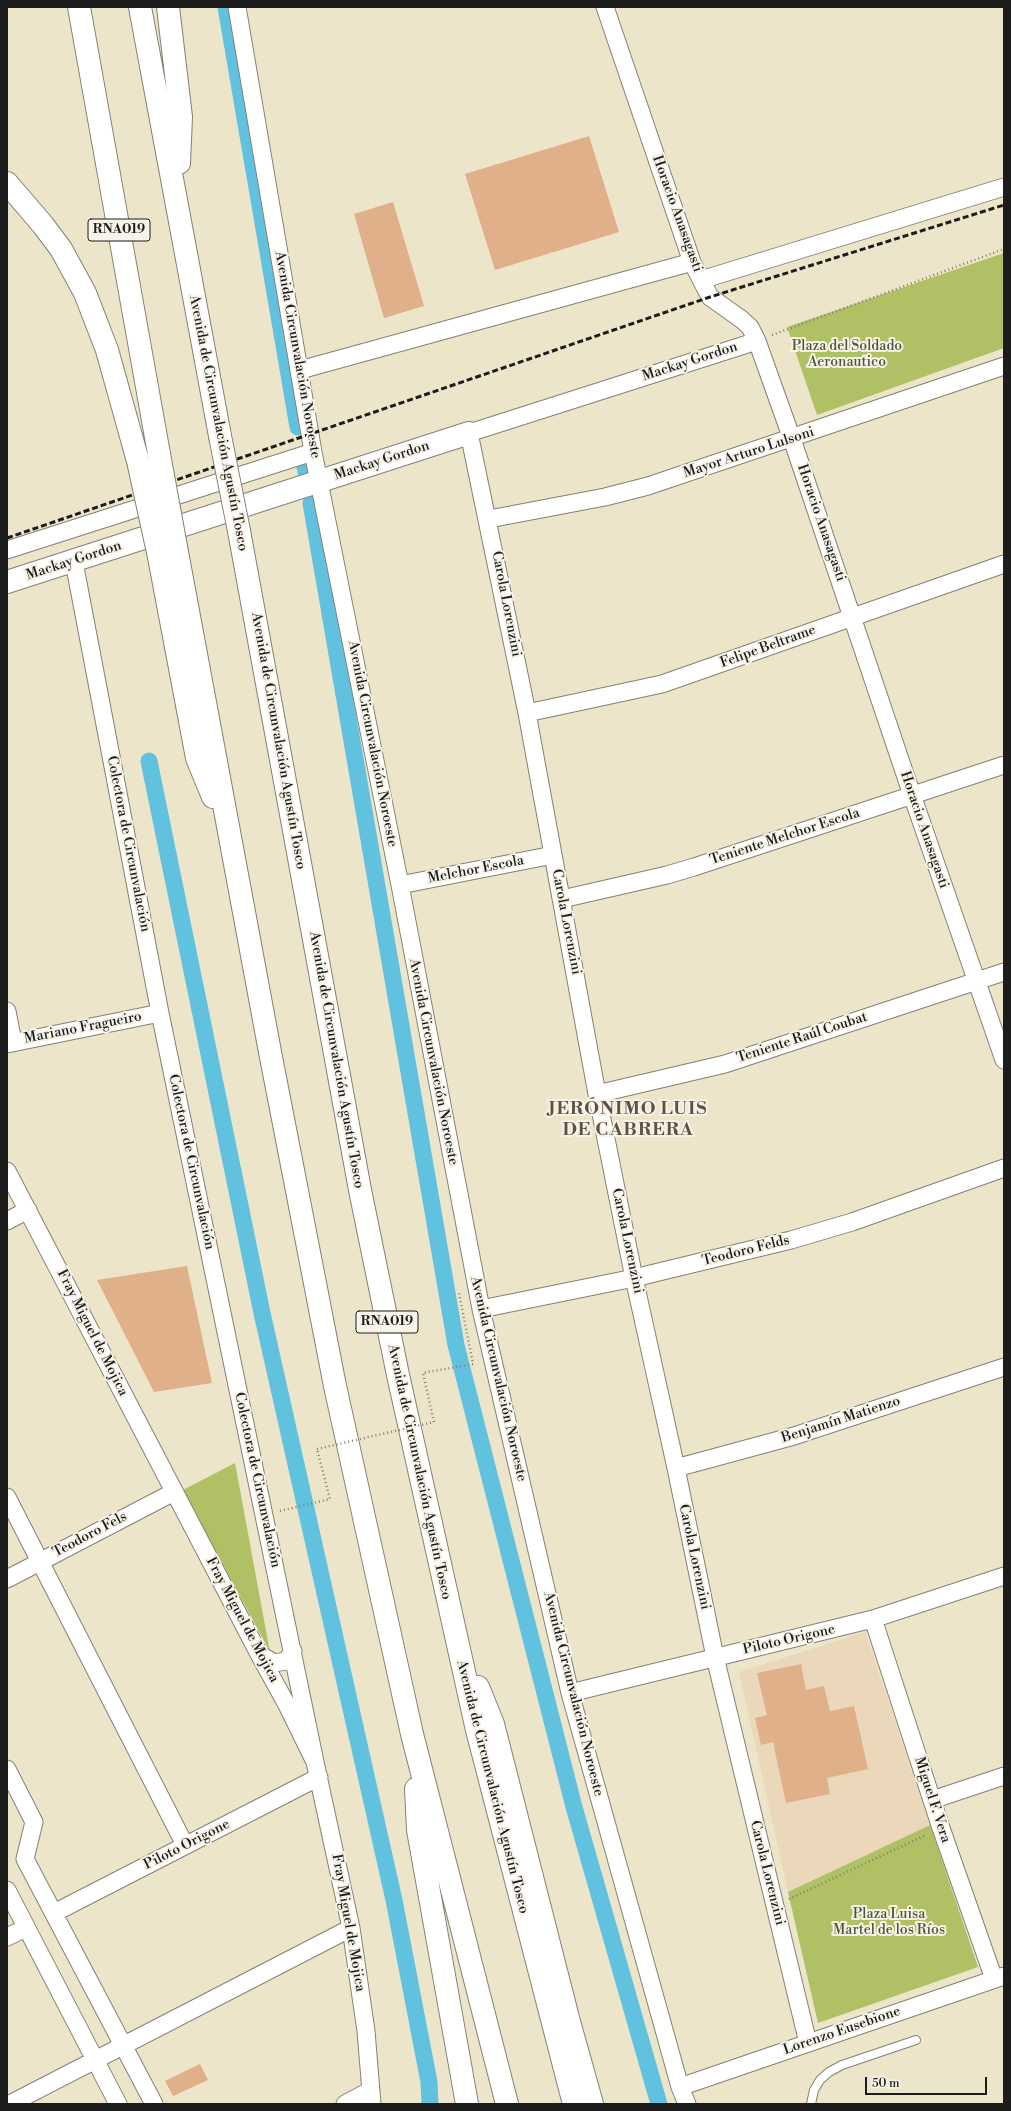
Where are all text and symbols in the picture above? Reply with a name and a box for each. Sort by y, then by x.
street label: Horacio Anasagasti [648,153,706,275]
road number: RNA019 [88,219,150,241]
street label: Avenida Circunvalación Noroeste [270,250,324,460]
street label: Avenida de Circunvalación Agustín Tosco [185,293,251,553]
street label: Mackay Gordon [640,339,740,385]
park label: Plaza del Soldado Aeronautico [792,339,902,372]
street label: Mayor Arturo Lulsoni [681,424,817,482]
street label: Mackay Gordon [332,438,432,484]
street label: Horacio Anasagasti [793,462,849,584]
street label: Mackay Gordon [24,538,124,584]
street label: Carola Lorenzini [488,550,524,658]
street label: Avenida de Circunvalación Agustín Tosco [247,611,309,871]
street label: Felipe Beltrame [718,622,818,672]
street label: Avenida Circunvalación Noroeste [344,639,400,849]
street label: Colectora de Circunvalación [103,755,153,933]
street label: Horacio Anasagasti [896,769,952,891]
street label: Teniente Melchor Escola [708,805,862,869]
street label: Melchor Escola [426,852,526,888]
street label: Carola Lorenzini [548,868,584,976]
street label: Avenida de Circunvalación Agustín Tosco [305,930,367,1190]
street label: Avenida Circunvalación Noroeste [405,957,461,1167]
street label: Mariano Fragueiro [23,1008,143,1048]
street label: Teniente Raúl Coubat [735,1009,869,1067]
street label: Colectora de Circunvalación [164,1073,218,1251]
district label: JERÓNIMO LUIS DE CABRERA [549,1099,707,1142]
street label: Carola Lorenzini [608,1187,646,1295]
street label: Teodoro Felds [701,1232,791,1270]
street label: Fray Miguel de Mojica [53,1267,131,1399]
street label: Avenida Circunvalación Noroeste [466,1275,530,1483]
road number: RNA019 [356,1311,418,1333]
street label: Avenida de Circunvalación Agustín Tosco [384,1343,454,1601]
street label: Colectora de Circunvalación [230,1391,284,1569]
street label: Benjamín Matienzo [779,1393,903,1447]
street label: Carola Lorenzini [675,1503,713,1611]
street label: Teodoro Fels [50,1508,130,1562]
street label: Fray Miguel de Mojica [202,1554,282,1686]
street label: Avenida Circunvalación Noroeste [539,1590,607,1798]
street label: Piloto Origone [741,1621,837,1659]
street label: Avenida de Circunvalación Agustín Tosco [452,1658,532,1916]
street label: Miguel F. Vera [910,1755,954,1845]
street label: Piloto Origone [141,1816,233,1874]
street label: Carola Lorenzini [746,1819,788,1927]
street label: Fray Miguel de Mojica [328,1853,368,1993]
park label: Plaza Luisa Martel de los Ríos [833,1907,945,1940]
street label: Lorenzo Eusebione [781,2003,903,2059]
scale bar [867,2069,989,2095]
text: 50 m [872,2076,900,2091]

